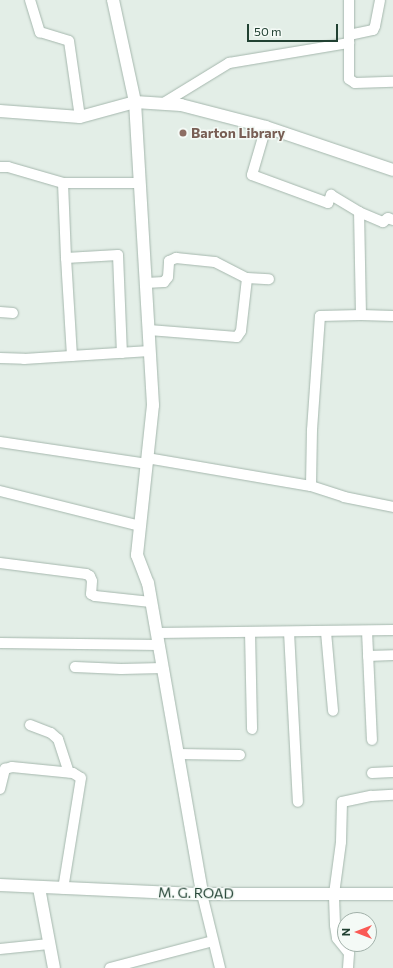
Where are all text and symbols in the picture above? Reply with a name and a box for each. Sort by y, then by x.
scale bar [249,16,340,42]
text: 50 m [254,24,282,38]
place label: Barton Library [191,125,285,141]
marker: Barton Library [178,128,188,138]
street label: M. G. ROAD [158,884,234,902]
north arrow [337,912,377,952]
text: N [339,928,352,936]

